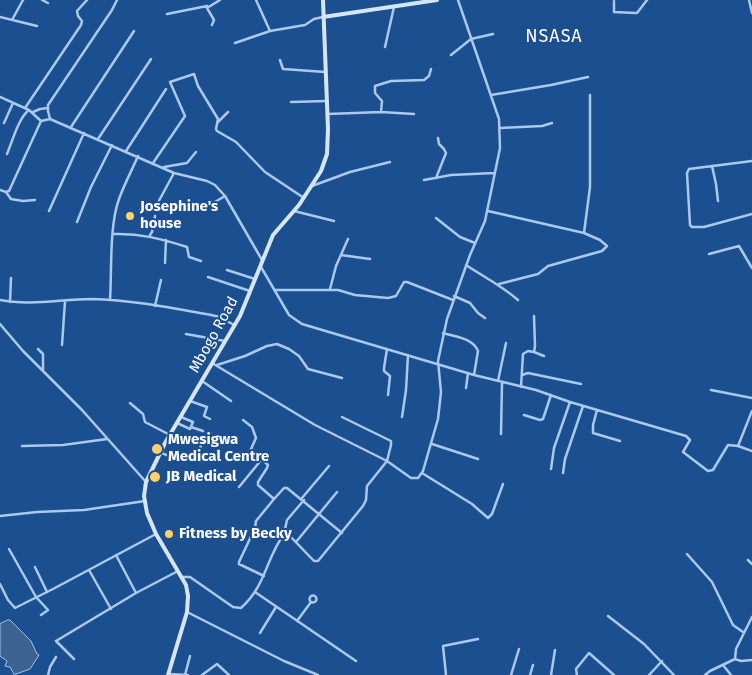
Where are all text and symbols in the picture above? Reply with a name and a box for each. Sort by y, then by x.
district label: NSASA [525,26,583,48]
place label: Josephine's house [140,198,218,233]
marker: Josephine's house [124,210,136,222]
street label: Mbogo Road [186,294,242,376]
place label: Mwesigwa Medical Centre [168,431,269,466]
marker: Mwesigwa Medical Centre [150,442,164,456]
place label: JB Medical [166,468,236,486]
marker: JB Medical [148,470,162,484]
place label: Fitness by Becky [179,525,292,543]
marker: Fitness by Becky [163,528,175,540]

